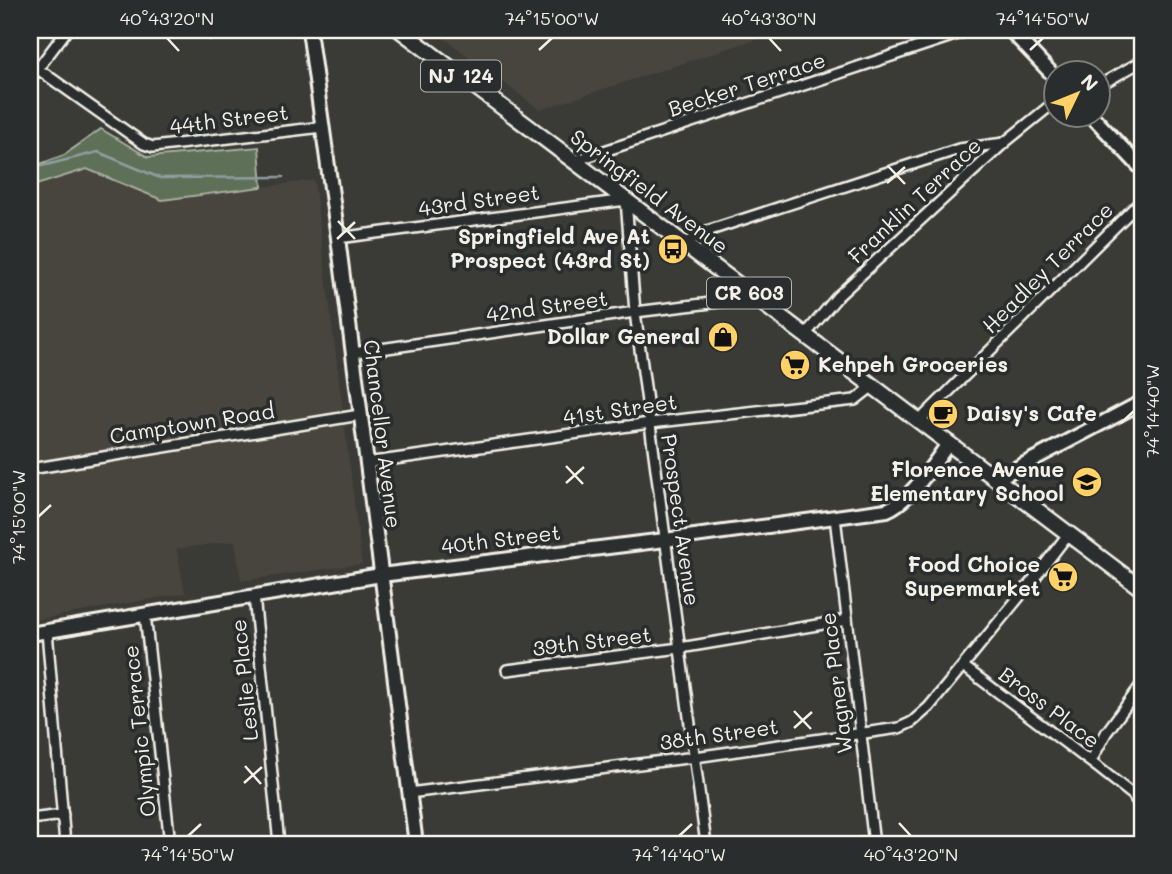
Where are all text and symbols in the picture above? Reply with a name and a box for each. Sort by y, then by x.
text: 40°43'20"N [120,6,214,30]
text: 74°15'00"W [505,6,599,30]
text: 40°43'30"N [722,6,817,30]
text: 74°14'50"W [996,6,1090,30]
street label: Becker Terrace [664,45,829,122]
road number: NJ 124 [421,60,501,92]
north arrow [1042,60,1112,130]
text: N [1076,68,1104,96]
street label: 44th Street [168,98,290,139]
street label: Springfield Avenue [565,123,734,259]
street label: Franklin Terrace [842,131,986,269]
street label: 43rd Street [416,178,541,221]
street label: Headley Terrace [976,196,1118,338]
place label: Springfield Ave At Prospect (43rd St) [450,222,650,273]
bus stop icon: Springfield Ave At Prospect (43rd St) [656,232,690,266]
road number: CR 603 [707,278,791,308]
street label: 42nd Street [484,284,609,327]
shop icon: Dollar General [706,320,740,354]
place label: Dollar General [547,322,700,349]
street label: Chancellor Avenue [359,338,408,530]
supermarket icon: Kehpeh Groceries [778,348,812,382]
place label: Kehpeh Groceries [818,350,1008,377]
text: 74°14'40"W [1140,364,1164,458]
street label: 41st Street [561,387,678,430]
street label: Camptown Road [107,396,276,449]
cafe icon: Daisy's Cafe [926,397,960,431]
place label: Daisy's Cafe [966,399,1097,427]
street label: Prospect Avenue [656,432,707,607]
place label: Florence Avenue Elementary School [870,455,1064,507]
school or university icon: Florence Avenue Elementary School [1070,465,1104,499]
text: 74°15'00"W [6,470,30,564]
street label: 40th Street [440,518,562,559]
place label: Food Choice Supermarket [904,550,1040,601]
supermarket icon: Food Choice Supermarket [1046,560,1080,594]
street label: Wagner Place [813,611,858,755]
street label: Leslie Place [224,618,263,742]
street label: 39th Street [531,620,653,661]
street label: Olympic Terrace [116,644,161,818]
street label: Bross Place [994,660,1106,754]
street label: 38th Street [658,712,780,755]
text: 74°14'50"W [141,842,235,866]
text: 74°14'40"W [632,842,726,866]
text: 40°43'20"N [864,842,958,866]

